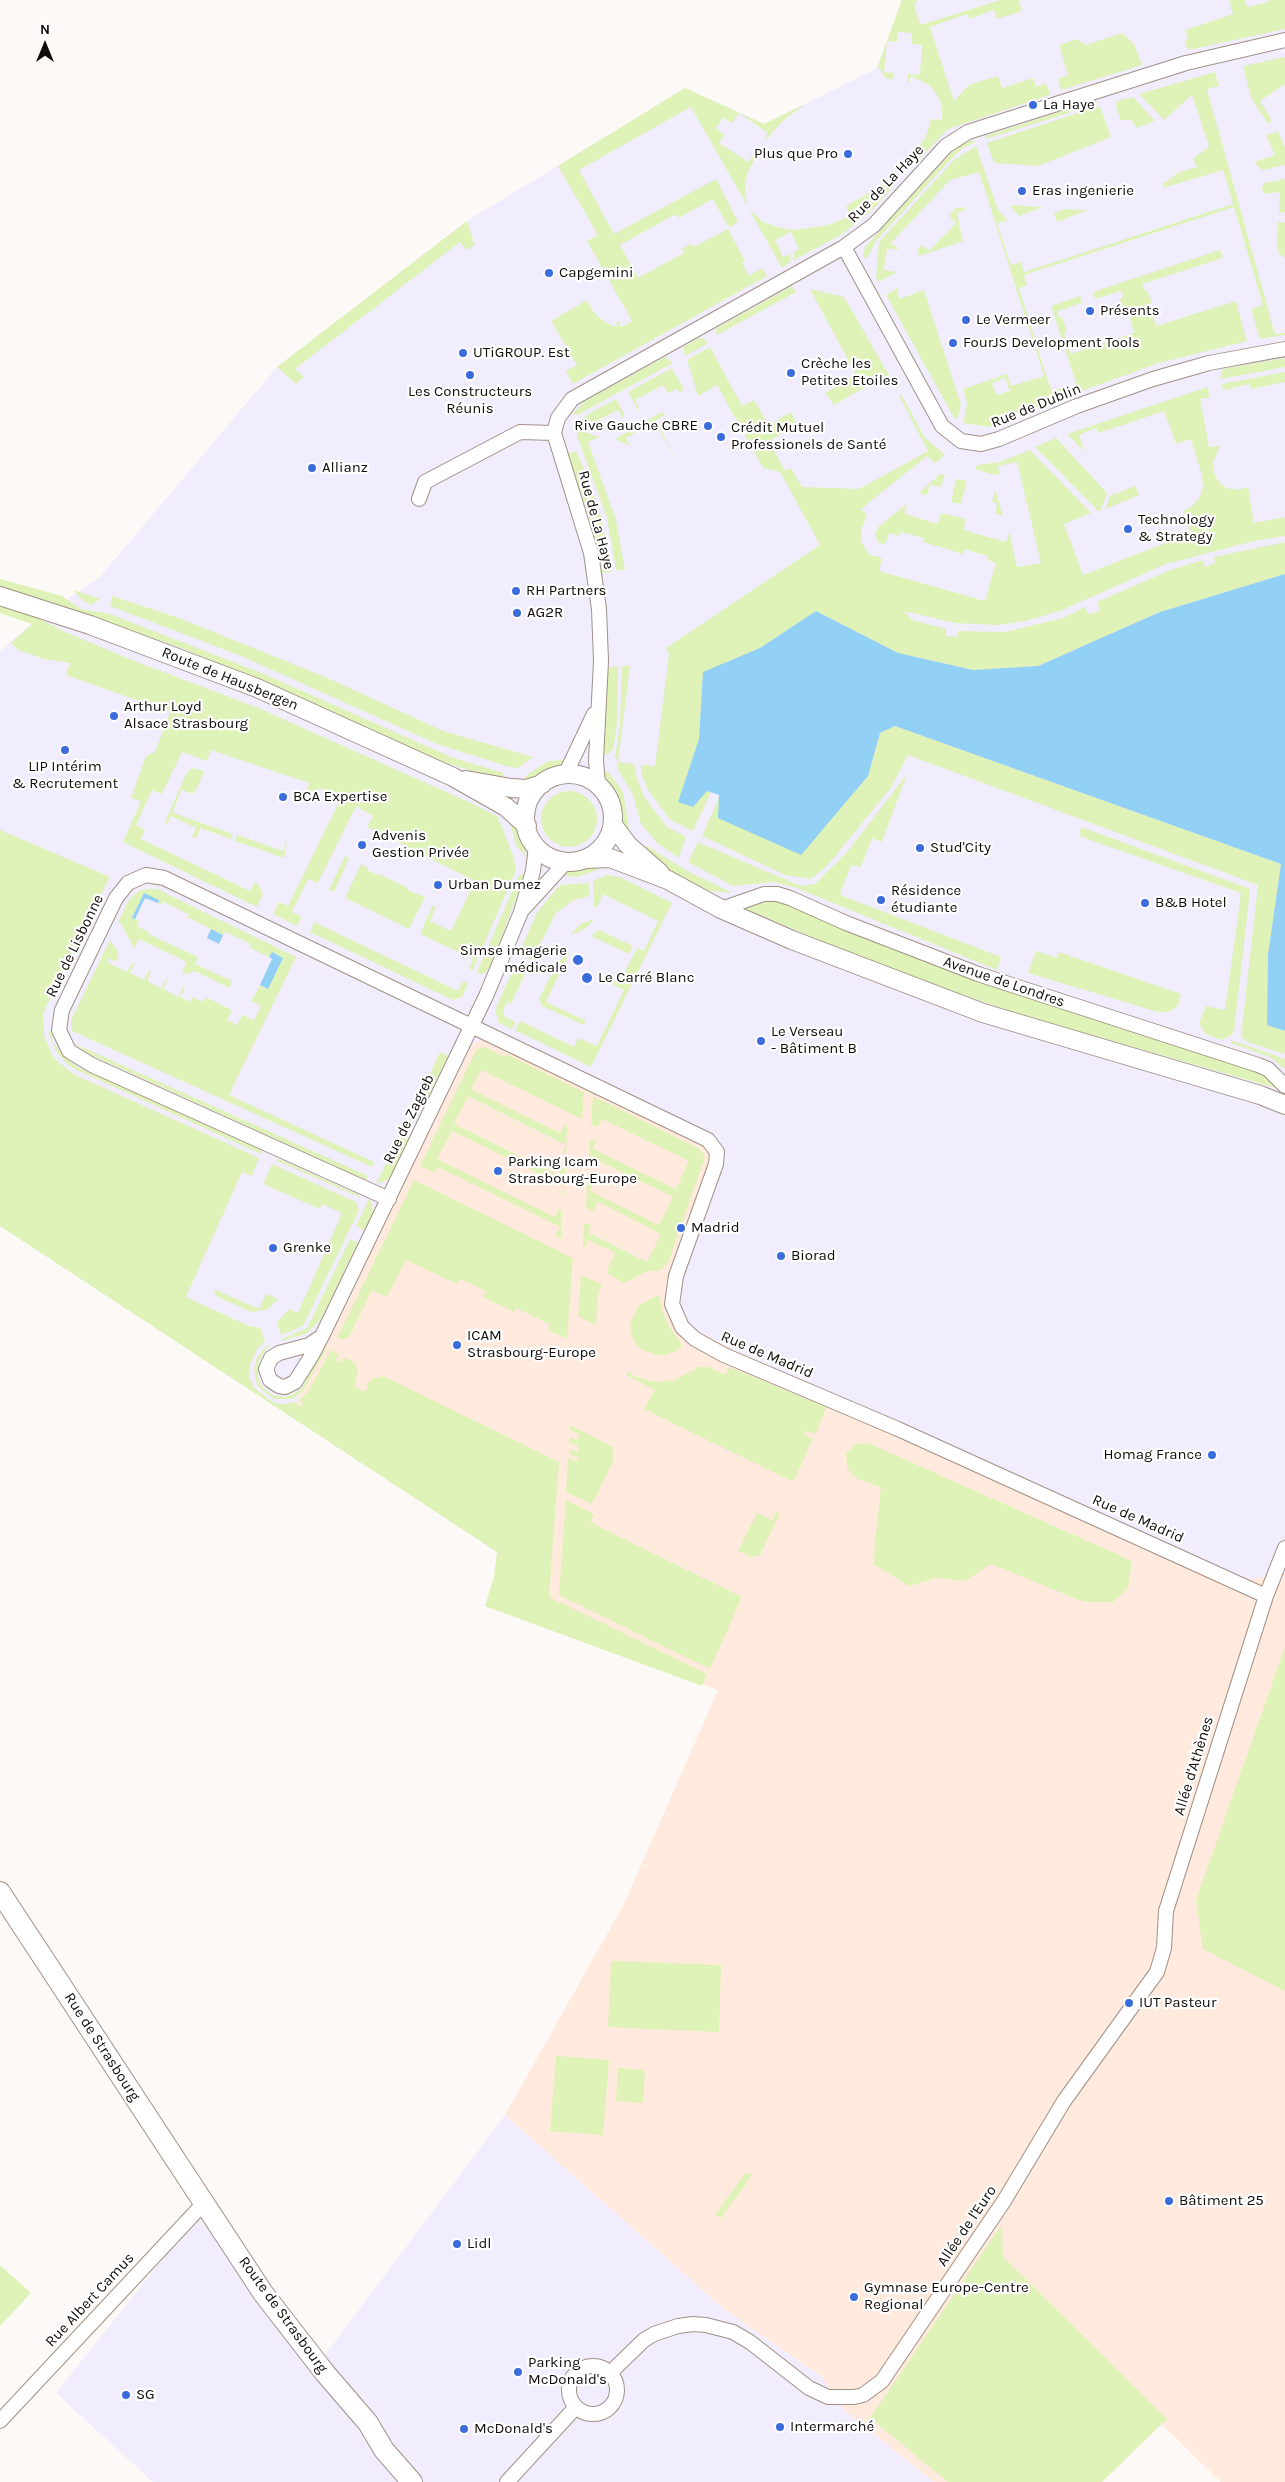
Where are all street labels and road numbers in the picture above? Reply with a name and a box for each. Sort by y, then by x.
street label: Rue de La Haye [844,141,928,227]
street label: Rue de Dublin [988,380,1084,432]
street label: Rue de La Haye [574,469,618,571]
street label: Route de Hausbergen [159,643,301,715]
street label: Rue de Lisbonne [42,892,108,1000]
street label: Avenue de Londres [941,953,1067,1011]
street label: Rue de Zagreb [380,1071,438,1167]
street label: Rue de Madrid [718,1328,816,1382]
street label: Rue de Madrid [1089,1491,1187,1547]
street label: Allée d'Athènes [1170,1714,1218,1818]
street label: Rue de Strasbourg [60,1989,144,2105]
street label: Allée de l'Euro [933,2182,1001,2270]
street label: Rue Albert Camus [42,2249,138,2351]
street label: Route de Strasbourg [235,2253,331,2377]

